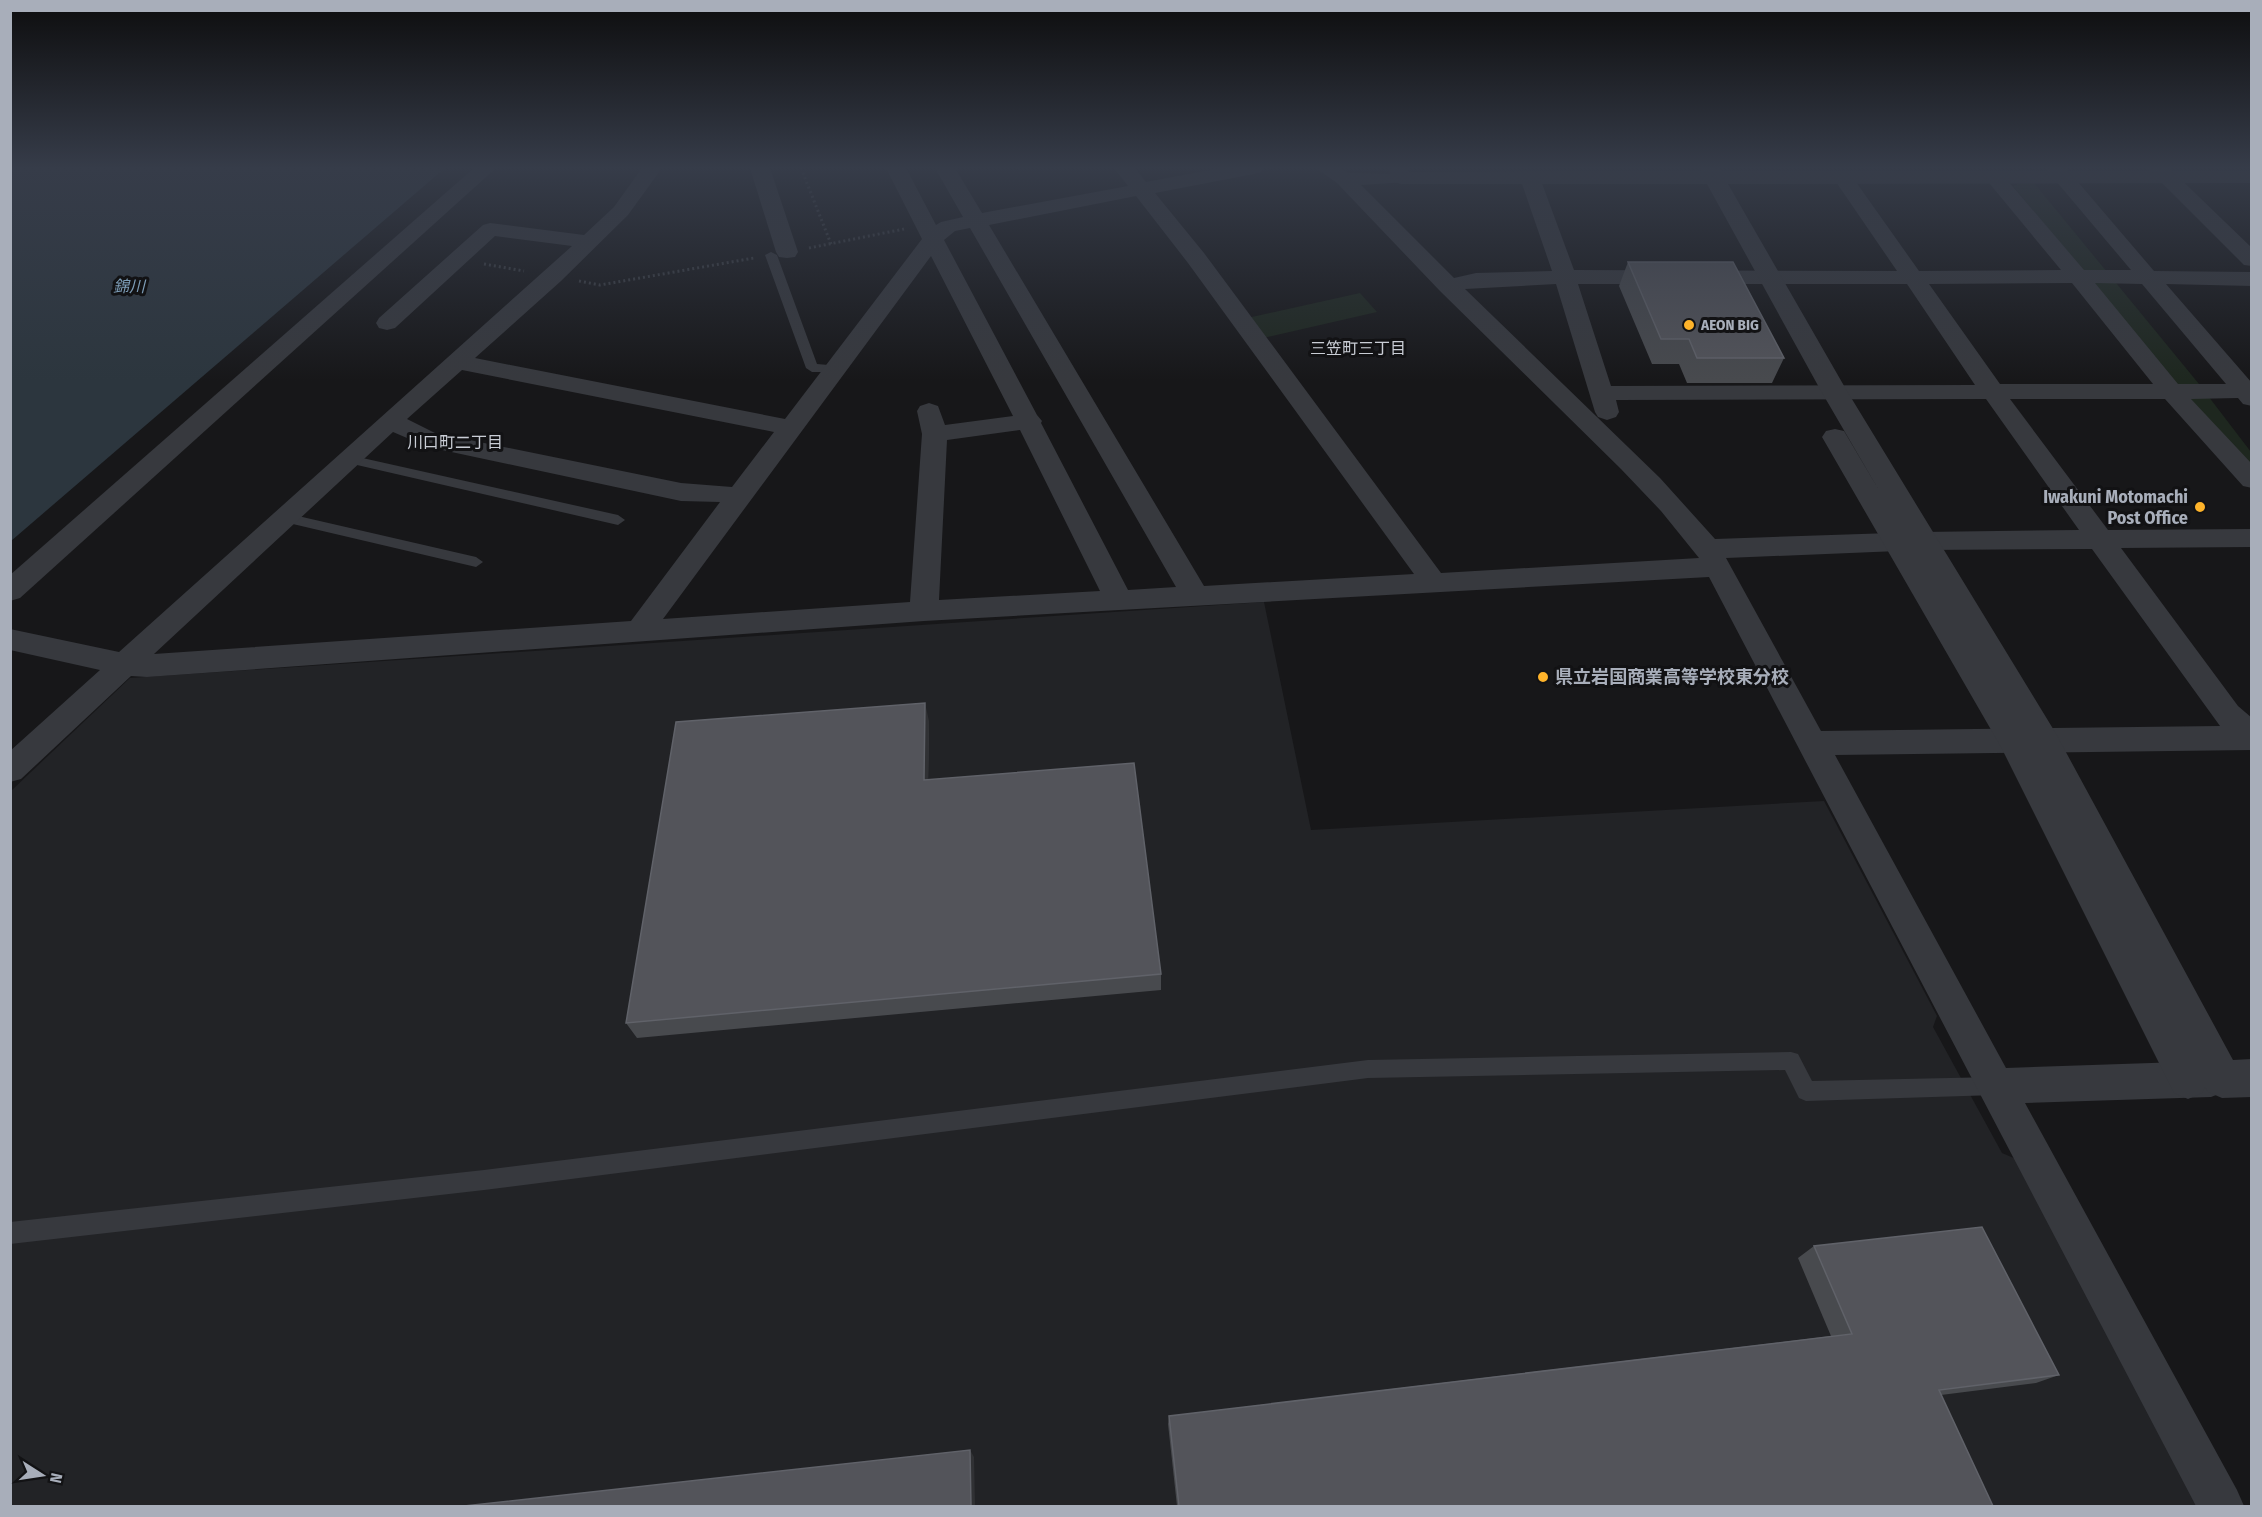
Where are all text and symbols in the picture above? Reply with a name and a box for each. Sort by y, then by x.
water label: 錦川 [113,277,147,296]
place label: AEON BIG [1700,316,1759,334]
marker: AEON BIG [1682,318,1696,332]
district label: 三笠町三丁目 [1310,339,1406,358]
district label: 川口町二丁目 [407,433,503,452]
place label: Iwakuni Motomachi Post Office [2043,486,2188,529]
marker: Iwakuni Motomachi Post Office [2193,500,2207,514]
place label: 県立岩国商業高等学校東分校 [1555,666,1789,688]
marker: 県立岩国商業高等学校東分校 [1536,670,1550,684]
north arrow [12,1445,72,1505]
text: N [46,1471,66,1485]

